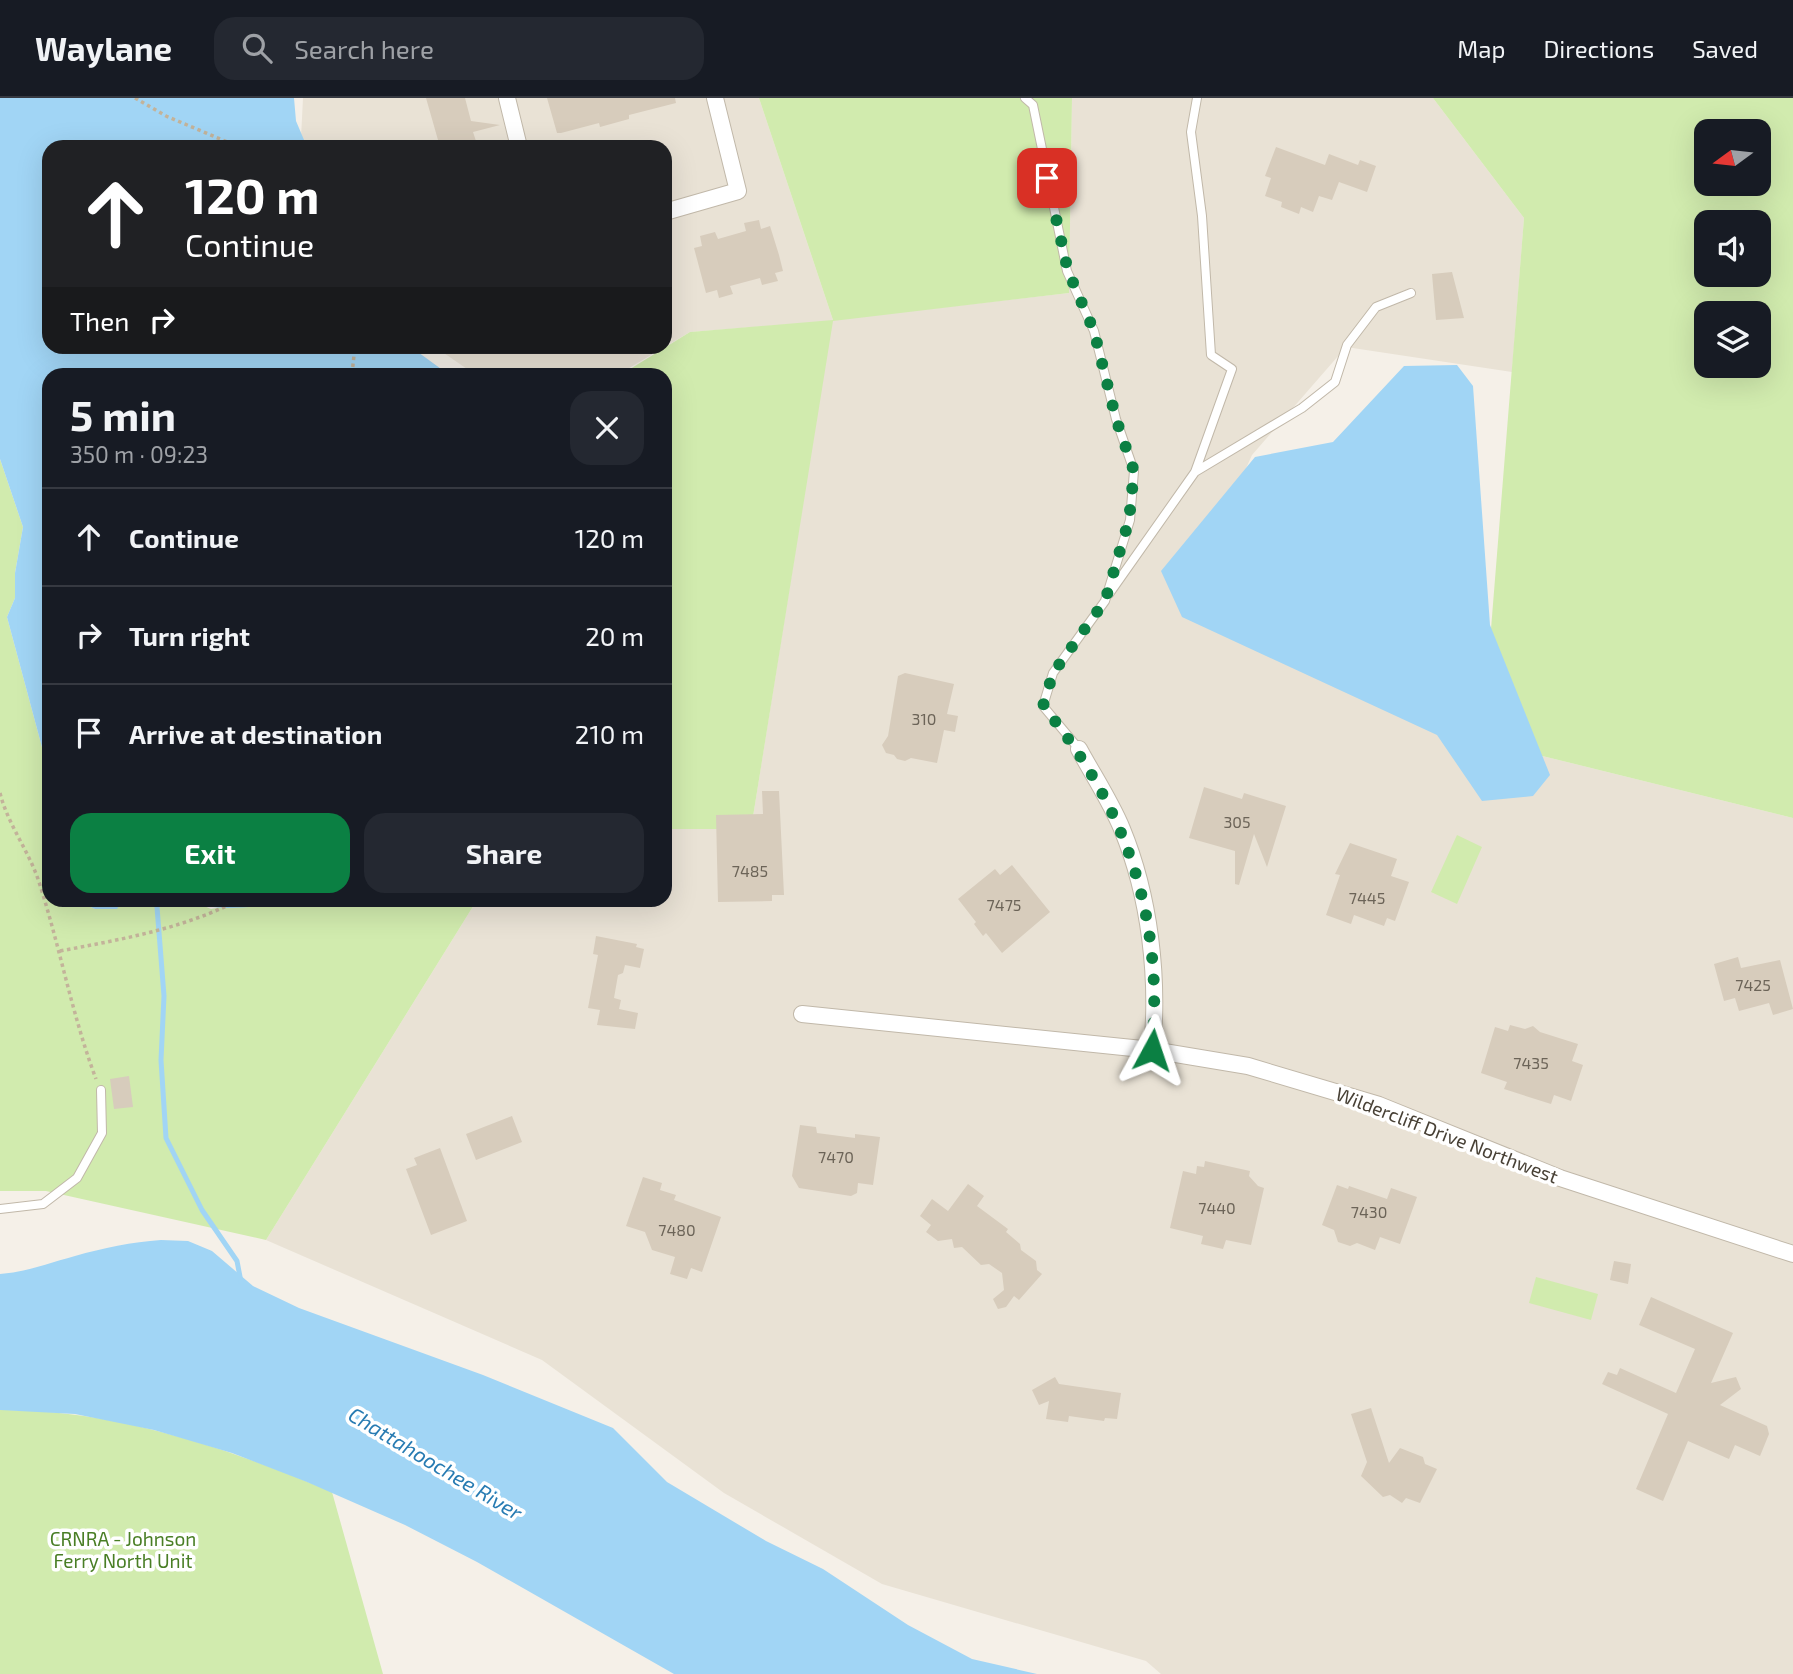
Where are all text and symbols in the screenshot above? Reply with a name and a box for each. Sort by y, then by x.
search box [214,17,704,80]
text: Waylane [35,28,172,68]
icon: search [238,29,276,67]
text: Search here [294,33,434,64]
text: Map [1457,34,1505,63]
text: Directions [1543,34,1654,63]
text: Saved [1692,34,1758,63]
north arrow [1694,119,1771,196]
map controls [1694,119,1771,378]
pin [1017,148,1077,208]
icon: arrive [1028,159,1066,197]
text: 120 m [185,165,319,224]
icon: ahead [70,168,161,259]
button: sound [1694,210,1771,287]
text: Continue [185,225,314,263]
icon: right [143,301,181,339]
button: layers [1694,301,1771,378]
text: Then [70,305,129,336]
text: 5 min [70,389,176,439]
button: close [570,391,644,465]
text: 350 m · 09:23 [70,440,208,468]
icon: ahead [70,518,108,556]
text: Continue [129,522,239,553]
text: 120 m [575,522,644,553]
icon: right [70,616,108,654]
text: Turn right [129,620,250,651]
text: 20 m [585,620,644,651]
house number: 310 [912,709,936,728]
icon: arrive [70,714,108,752]
text: Arrive at destination [129,718,382,749]
text: 210 m [575,718,644,749]
house number: 305 [1223,812,1251,831]
button: Exit [70,813,350,893]
button: Share [364,813,644,893]
house number: 7485 [732,861,768,880]
house number: 7445 [1349,888,1385,907]
house number: 7475 [987,895,1021,914]
house number: 7425 [1735,975,1771,994]
position arrow [1115,1013,1189,1087]
house number: 7435 [1513,1053,1549,1072]
street label: Wildercliff Drive Northwest [1333,1081,1562,1188]
house number: 7470 [818,1147,854,1166]
house number: 7440 [1198,1198,1236,1217]
house number: 7430 [1351,1202,1387,1221]
house number: 7480 [658,1220,696,1239]
water label: Chattahoochee River [344,1401,528,1525]
park label: CRNRA - Johnson Ferry North Unit [50,1527,196,1572]

